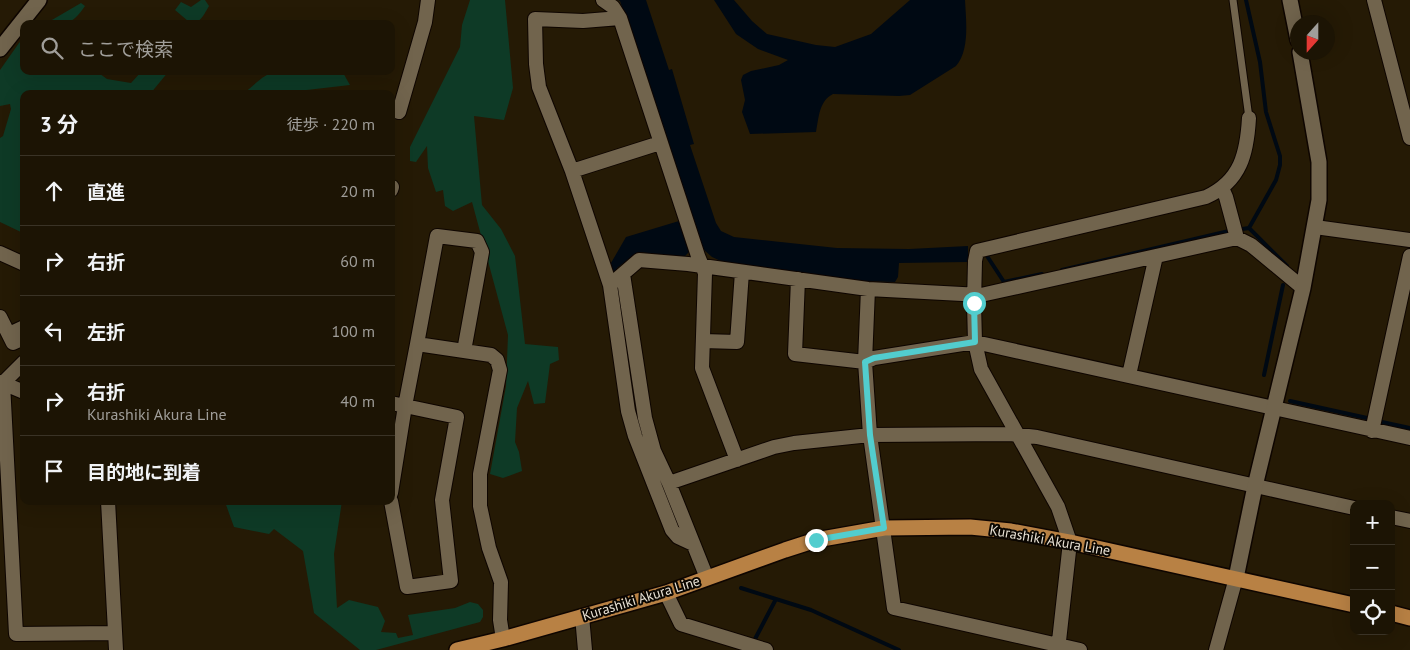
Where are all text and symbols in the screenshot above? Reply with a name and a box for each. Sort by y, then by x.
north arrow [1290,15,1335,60]
search box [20,20,395,75]
icon: search [38,34,66,62]
text: ここで検索 [78,37,173,61]
text: 3 分 [40,111,78,138]
text: 徒歩 · 220 m [287,114,375,134]
icon: ahead [40,177,68,205]
text: 直進 [87,180,125,204]
text: 20 m [340,181,375,201]
icon: right [40,247,68,275]
text: 右折 [87,250,125,274]
text: 60 m [340,251,375,271]
route start [963,292,986,315]
icon: left [40,317,68,345]
text: 左折 [87,320,125,344]
text: 100 m [332,321,375,341]
text: 右折 [87,380,125,404]
icon: right [40,387,68,415]
text: 40 m [340,391,375,411]
text: Kurashiki Akura Line [87,404,227,424]
icon: arrive [40,457,68,485]
text: 目的地に到着 [87,460,201,484]
map controls [1350,500,1395,635]
button: + [1350,500,1395,545]
street label: Kurashiki Akura Line [988,521,1112,559]
route end [805,529,828,552]
button: − [1350,545,1395,590]
street label: Kurashiki Akura Line [580,572,702,624]
button: locate [1350,590,1395,635]

